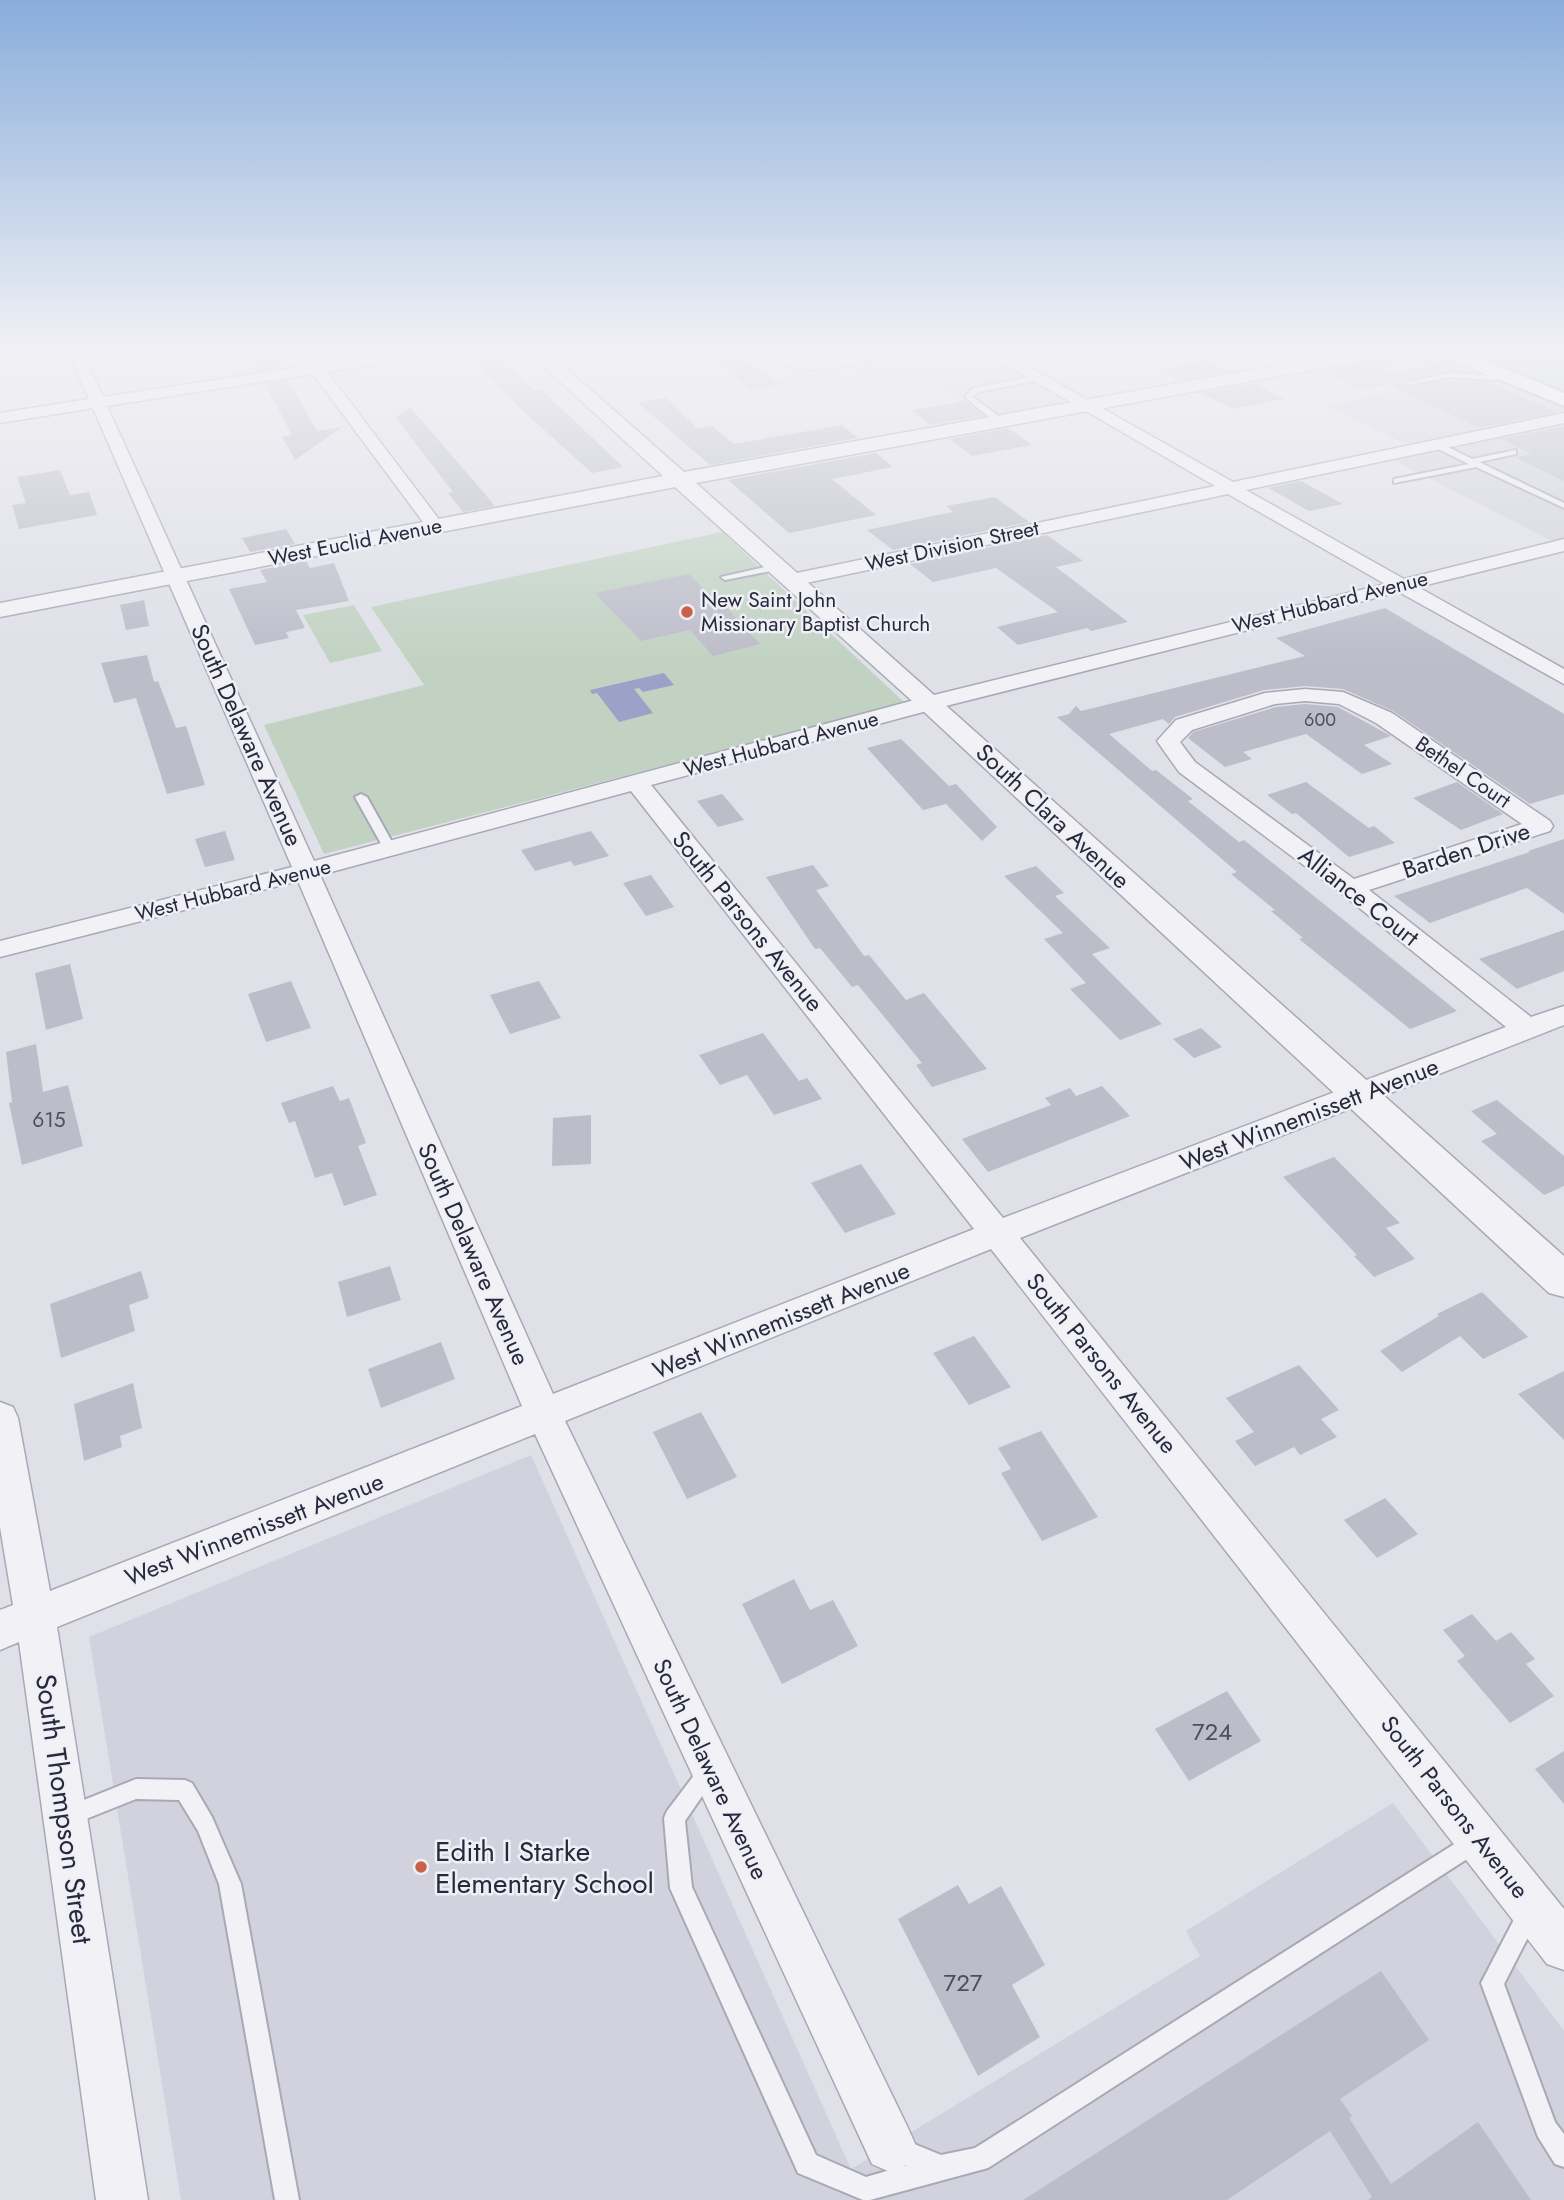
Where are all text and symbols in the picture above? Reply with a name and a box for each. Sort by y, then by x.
street label: West Euclid Avenue [266,510,445,574]
street label: West Division Street [862,513,1042,579]
street label: West Hubbard Avenue [1229,563,1431,641]
place label: New Saint John Missionary Baptist Church [701,585,930,639]
marker: New Saint John Missionary Baptist Church [679,604,695,620]
street label: South Delaware Avenue [182,618,312,852]
street label: West Hubbard Avenue [680,703,882,784]
house number: 600 [1304,707,1336,733]
street label: Bethel Court [1409,729,1517,815]
street label: South Clara Avenue [968,735,1138,897]
street label: Barden Drive [1398,813,1534,887]
street label: South Parsons Avenue [664,823,832,1019]
street label: Alliance Court [1291,838,1427,954]
street label: West Hubbard Avenue [132,851,334,929]
street label: West Winnemissett Avenue [1175,1048,1443,1180]
house number: 615 [32,1105,66,1135]
street label: South Delaware Avenue [409,1137,539,1371]
street label: West Winnemissett Avenue [647,1252,915,1388]
street label: South Parsons Avenue [1018,1265,1186,1461]
street label: West Winnemissett Avenue [120,1463,388,1595]
street label: South Delaware Avenue [644,1653,778,1885]
street label: South Thompson Street [25,1671,103,1947]
street label: South Parsons Avenue [1372,1708,1538,1906]
house number: 724 [1192,1714,1232,1749]
place label: Edith I Starke Elementary School [435,1831,654,1904]
marker: Edith I Starke Elementary School [413,1859,429,1875]
house number: 727 [944,1965,983,2000]

